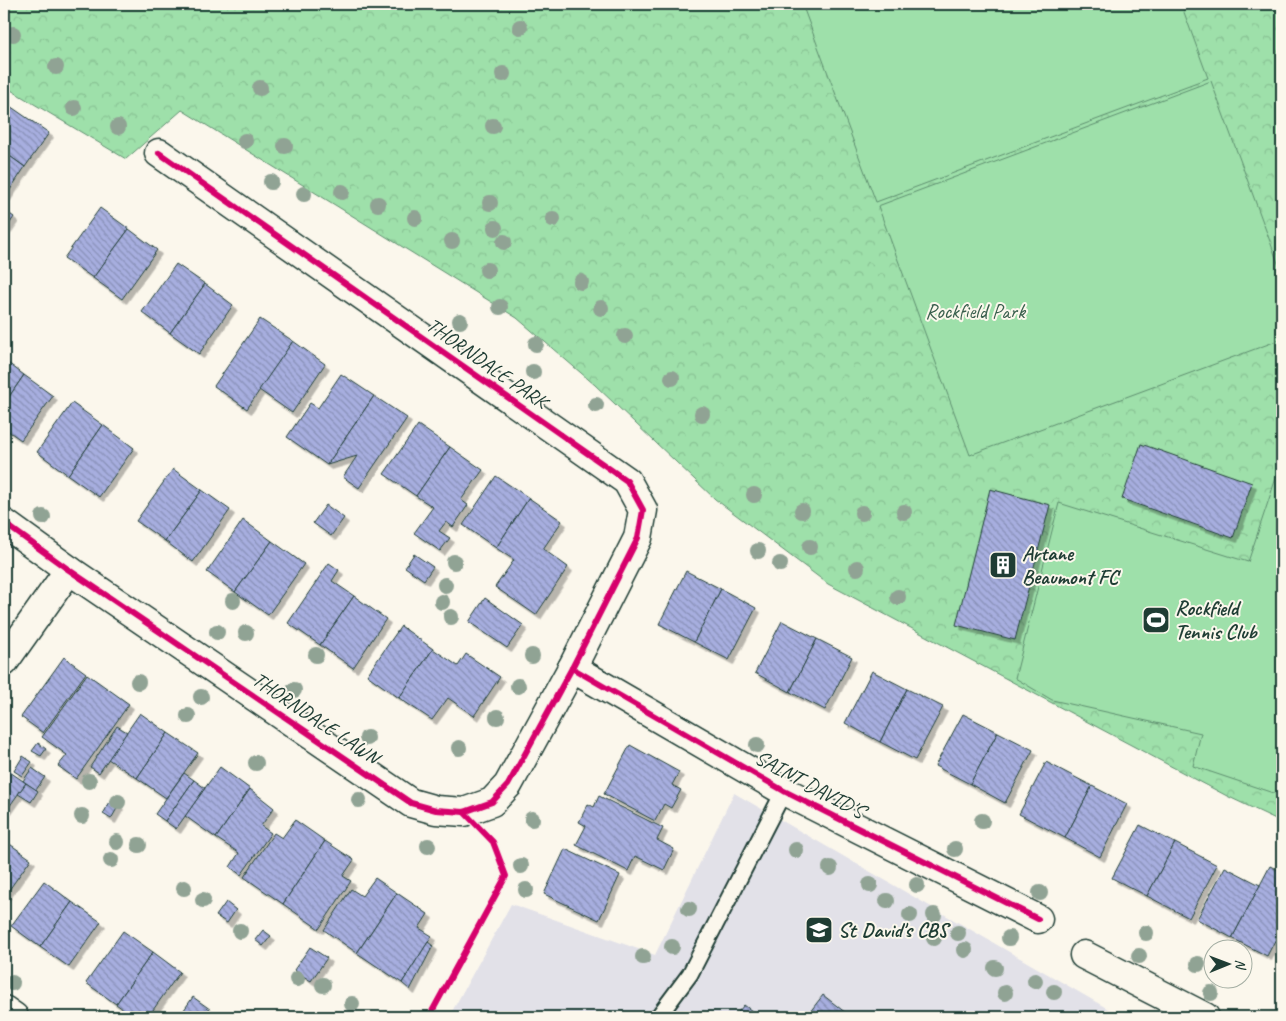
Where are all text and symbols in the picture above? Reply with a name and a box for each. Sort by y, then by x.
park label: Rockfield Park [925,298,1026,324]
street label: THORNDALE PARK [421,312,555,416]
place label: Artane Beaumont FC [1022,540,1122,590]
building icon: Artane Beaumont FC [988,550,1018,580]
place label: Rockfield Tennis Club [1175,595,1258,645]
sports icon: Rockfield Tennis Club [1141,605,1171,635]
street label: THORNDALE LAWN [248,666,387,772]
street label: SAINT DAVID'S [751,744,873,826]
school or university icon: St David's CBS [804,915,834,945]
place label: St David's CBS [838,917,951,943]
north arrow [1204,938,1254,988]
text: N [1232,959,1249,971]

